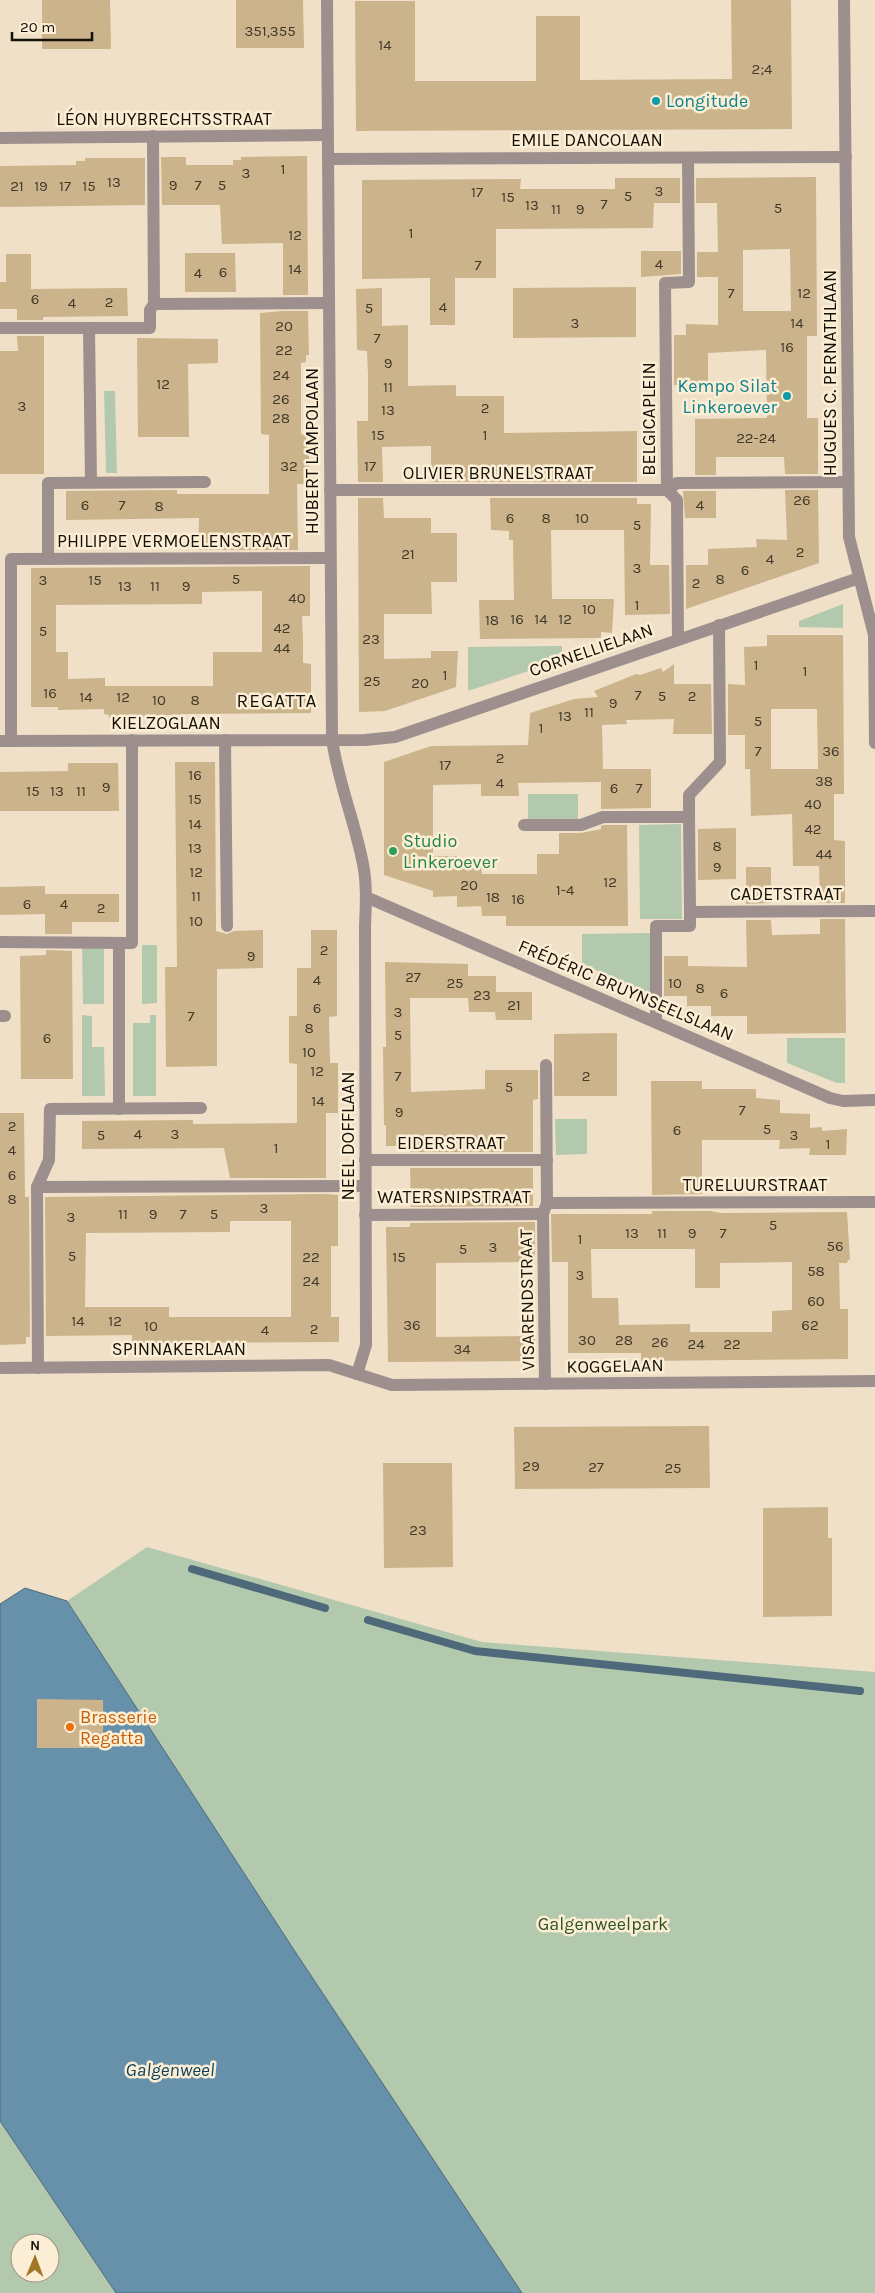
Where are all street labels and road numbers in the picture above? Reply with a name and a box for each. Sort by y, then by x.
street label: LÉON HUYBRECHTSSTRAAT [56,107,272,130]
street label: EMILE DANCOLAAN [511,129,663,151]
street label: HUGUES C. PERNATHLAAN [819,270,841,476]
street label: BELGICAPLEIN [638,362,660,476]
street label: HUBERT LAMPOLAAN [301,368,323,534]
street label: OLIVIER BRUNELSTRAAT [403,462,593,484]
street label: PHILIPPE VERMOELENSTRAAT [57,530,291,552]
street label: CORNELLIELAAN [526,619,656,681]
street label: KIELZOGLAAN [111,712,221,734]
street label: CADETSTRAAT [730,883,842,905]
street label: FRÉDÉRIC BRUYNSEELSLAAN [515,934,737,1045]
street label: NEEL DOFFLAAN [337,1071,359,1201]
street label: EIDERSTRAAT [397,1132,505,1154]
street label: TURELUURSTRAAT [683,1174,827,1196]
street label: WATERSNIPSTRAAT [377,1186,531,1208]
street label: VISARENDSTRAAT [515,1229,539,1371]
street label: SPINNAKERLAAN [112,1338,246,1360]
street label: KOGGELAAN [566,1354,664,1378]

